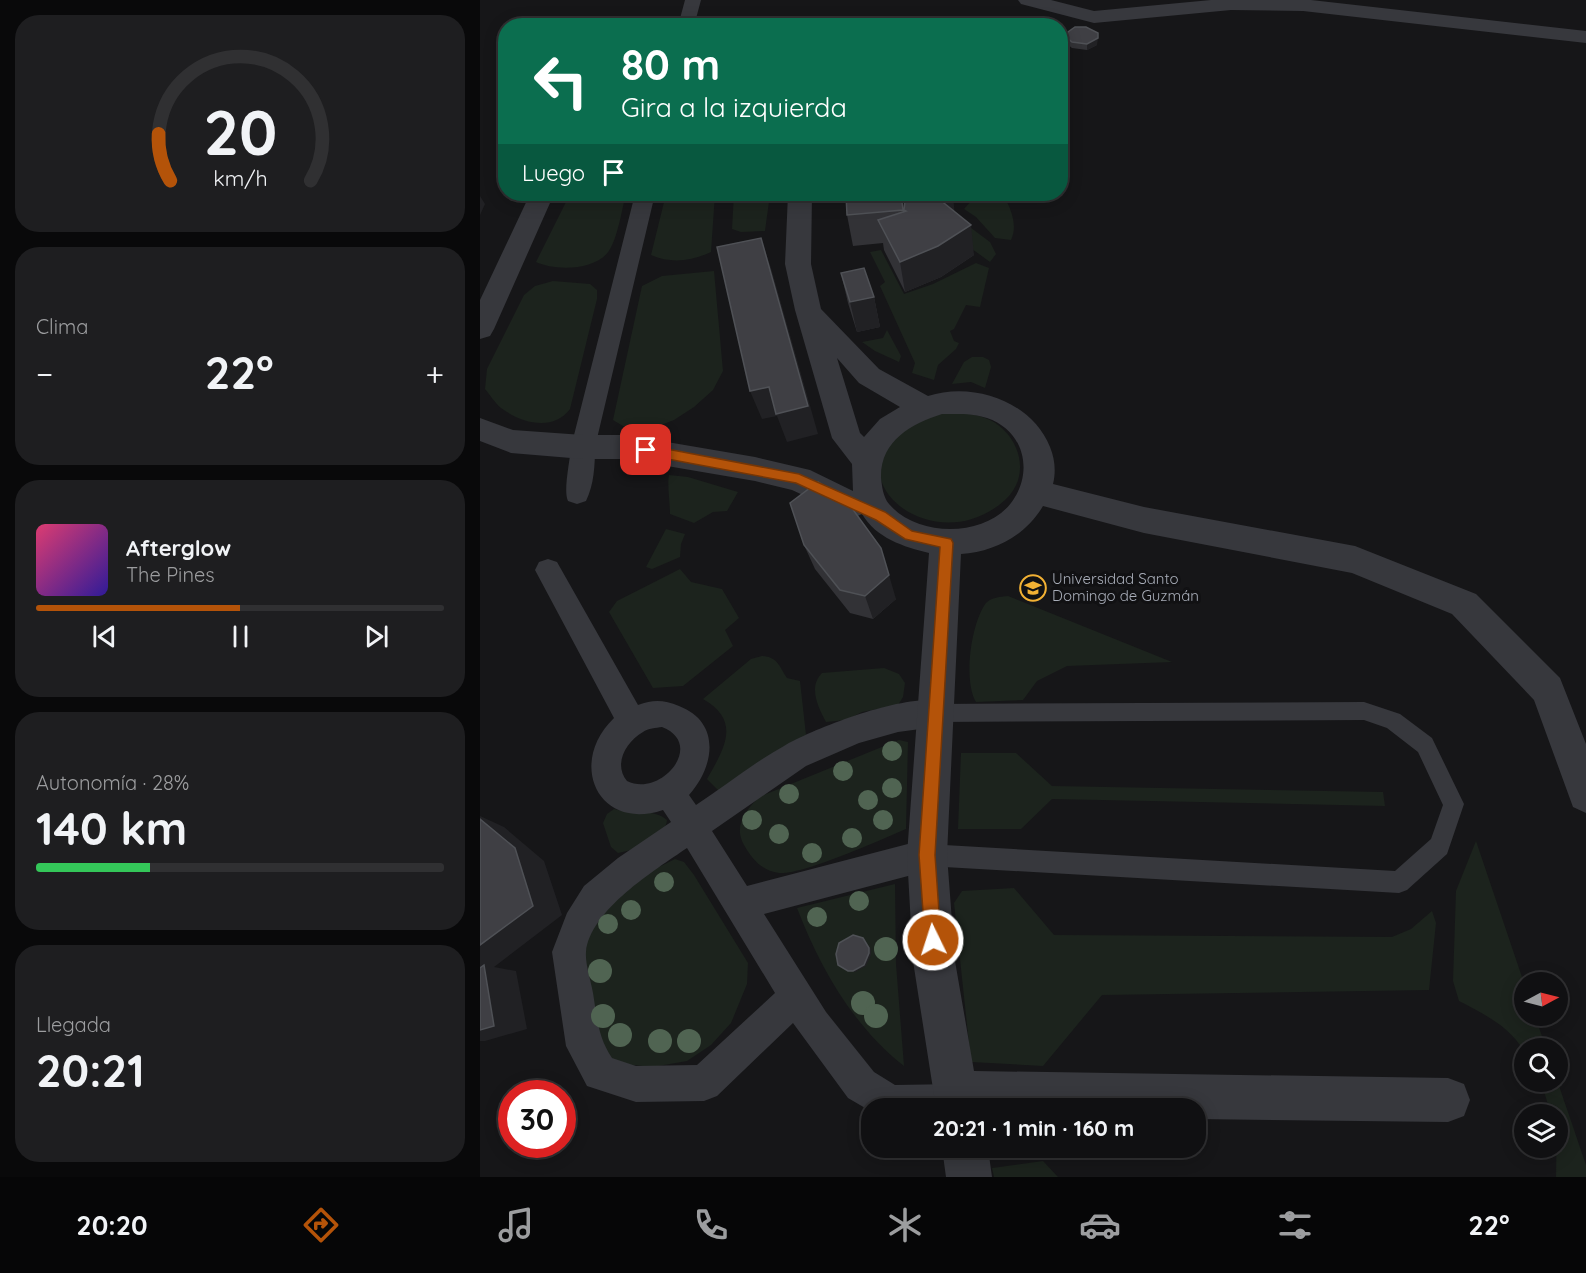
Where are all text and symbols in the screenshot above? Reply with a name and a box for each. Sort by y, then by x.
text: 80 m [621,38,720,91]
icon: left [522,42,600,120]
text: Gira a la izquierda [621,90,847,124]
text: 20 [203,93,277,171]
icon: arrive [597,156,630,189]
text: Luego [522,159,585,187]
text: km/h [213,165,267,191]
text: Clima [36,314,88,339]
text: 22° [205,344,274,400]
text: − [36,353,53,394]
text: + [425,353,444,394]
pin [620,424,671,475]
icon: arrive [629,433,662,466]
text: Afterglow [126,534,231,562]
text: The Pines [126,562,215,587]
place label: Universidad Santo Domingo de Guzmán [1052,569,1199,605]
school or university icon: Universidad Santo Domingo de Guzmán [1018,573,1048,603]
icon: previous [88,620,121,653]
icon: pause [224,620,257,653]
icon: next [360,620,393,653]
text: Autonomía · 28% [36,770,189,795]
text: 140 km [36,800,187,856]
position arrow [901,908,965,972]
north arrow [1514,972,1568,1026]
map controls [1514,972,1568,1158]
text: Llegada [36,1012,111,1037]
button: search [1514,1038,1568,1092]
text: 20:21 [36,1042,145,1098]
speed limit sign: 30 [498,1080,576,1158]
button: layers [1514,1104,1568,1158]
text: 20:21 · 1 min · 160 m [933,1114,1134,1142]
icon: directions [300,1204,342,1246]
icon: music [495,1204,537,1246]
icon: phone [690,1204,732,1246]
icon: climate [884,1204,926,1246]
icon: car [1079,1204,1121,1246]
icon: filters [1274,1204,1316,1246]
text: 20:20 [76,1208,148,1242]
text: 22° [1468,1208,1510,1242]

